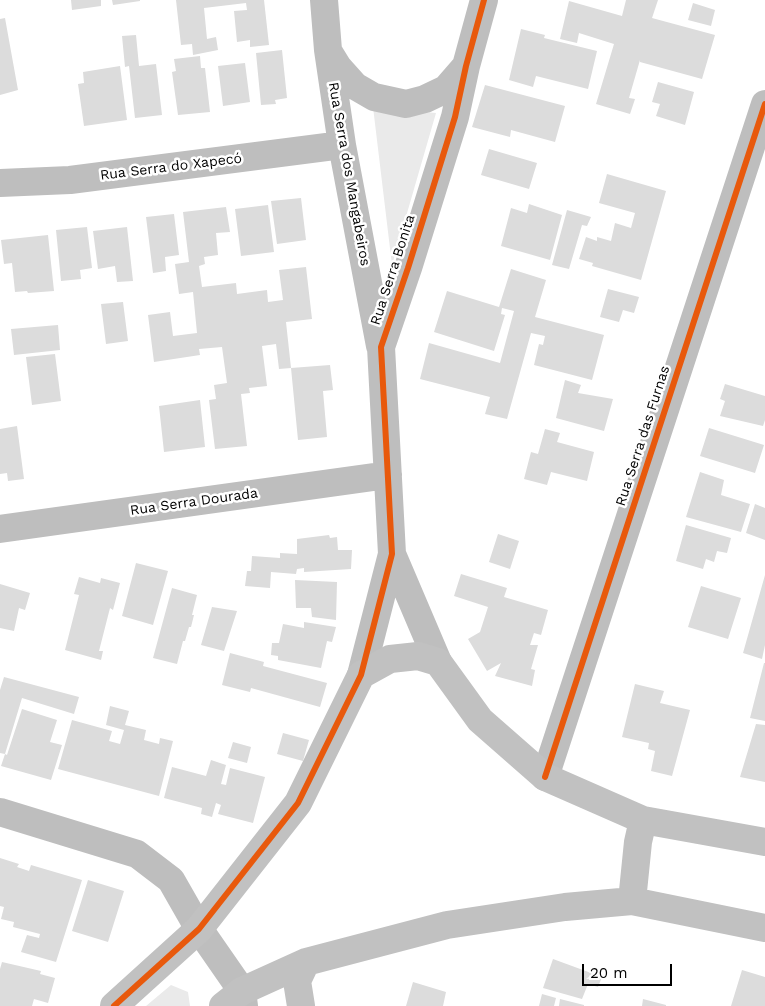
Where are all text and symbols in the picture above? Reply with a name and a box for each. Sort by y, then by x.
street label: Rua Serra dos Mangabeiros [325,81,373,267]
street label: Rua Serra do Xapecó [99,150,243,184]
street label: Rua Serra Bonita [367,213,419,327]
street label: Rua Serra das Furnas [612,364,674,508]
street label: Rua Serra Dourada [129,485,259,519]
scale bar [585,954,675,986]
text: 20 m [590,964,628,982]

